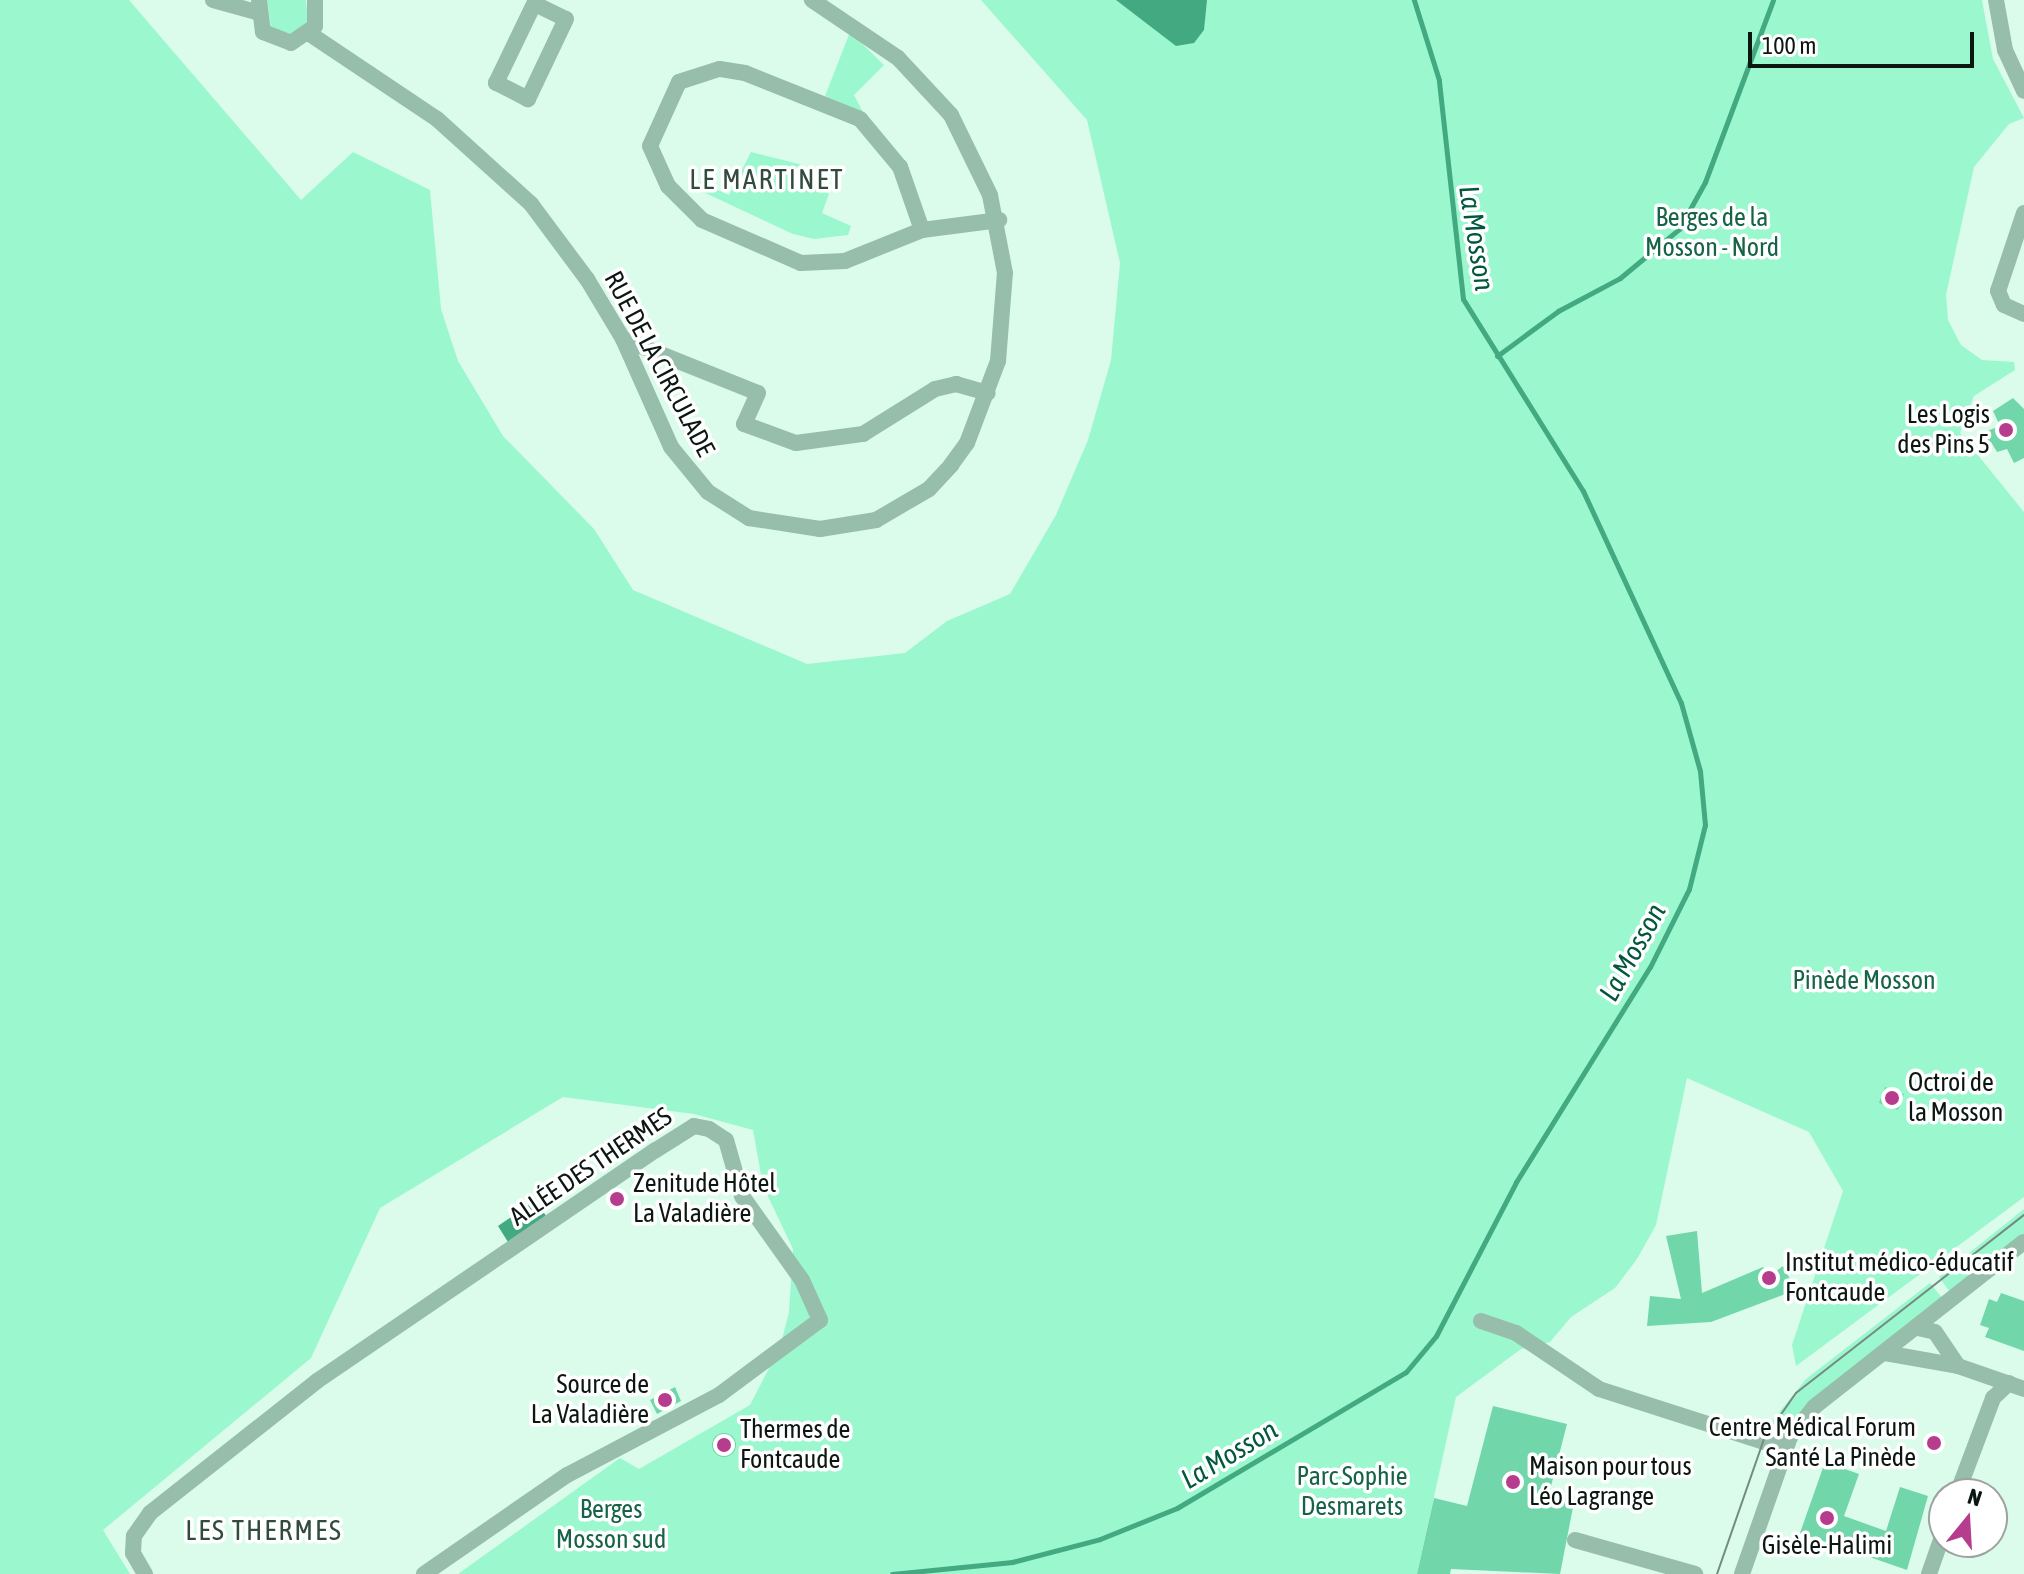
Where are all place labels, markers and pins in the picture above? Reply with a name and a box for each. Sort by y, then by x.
place label: Les Logis des Pins 5 [1897,399,1990,460]
marker: Les Logis des Pins 5 [1997,421,2015,439]
place label: Octroi de la Mosson [1908,1067,2003,1128]
marker: Octroi de la Mosson [1883,1089,1901,1107]
place label: Zenitude Hôtel La Valadière [633,1168,776,1230]
marker: Zenitude Hôtel La Valadière [608,1190,626,1208]
place label: Institut médico-éducatif Fontcaude [1785,1247,2014,1308]
marker: Institut médico-éducatif Fontcaude [1760,1269,1778,1287]
place label: Source de La Valadière [531,1369,649,1430]
marker: Source de La Valadière [656,1391,674,1409]
place label: Centre Médical Forum Santé La Pinède [1709,1412,1916,1474]
place label: Thermes de Fontcaude [740,1414,850,1476]
marker: Centre Médical Forum Santé La Pinède [1923,1432,1945,1454]
marker: Thermes de Fontcaude [715,1436,733,1454]
place label: Maison pour tous Léo Lagrange [1529,1451,1692,1512]
marker: Maison pour tous Léo Lagrange [1504,1473,1522,1491]
marker: Gisèle-Halimi [1818,1509,1836,1527]
place label: Gisèle-Halimi [1762,1530,1892,1562]

